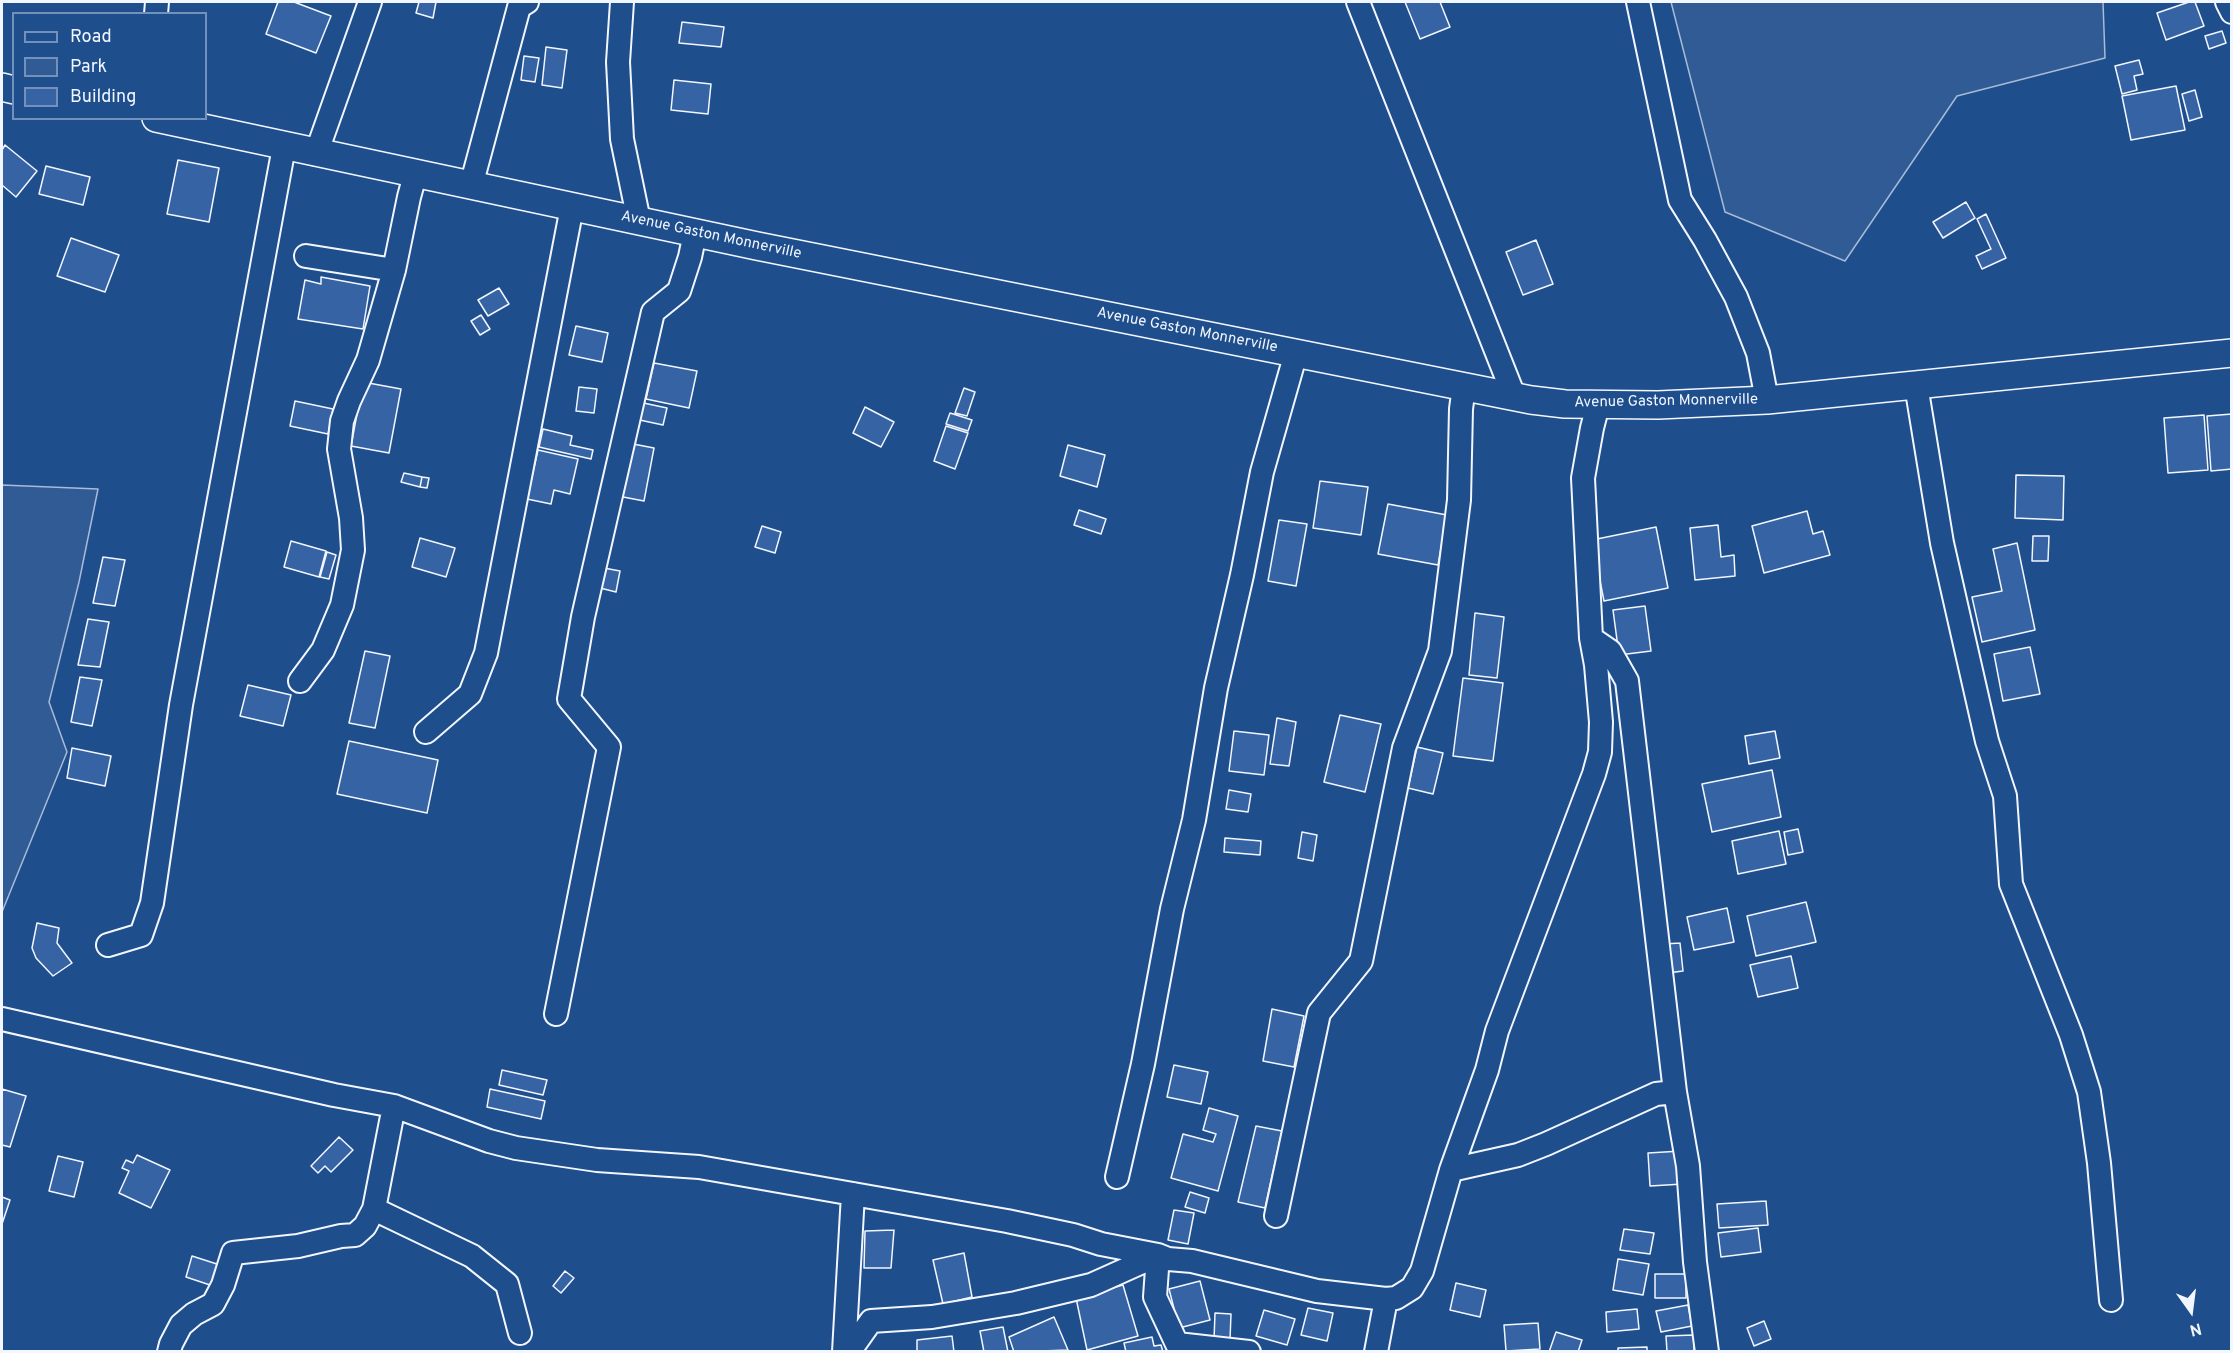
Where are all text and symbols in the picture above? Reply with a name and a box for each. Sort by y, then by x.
legend [12,12,207,120]
text: Road [70,26,112,49]
text: Park [70,56,107,79]
text: Building [70,86,136,109]
street label: Avenue Gaston Monnerville [619,208,803,264]
street label: Avenue Gaston Monnerville [1095,305,1279,357]
street label: Avenue Gaston Monnerville [1574,391,1758,413]
north arrow [2161,1281,2221,1341]
text: N [2187,1317,2203,1340]

